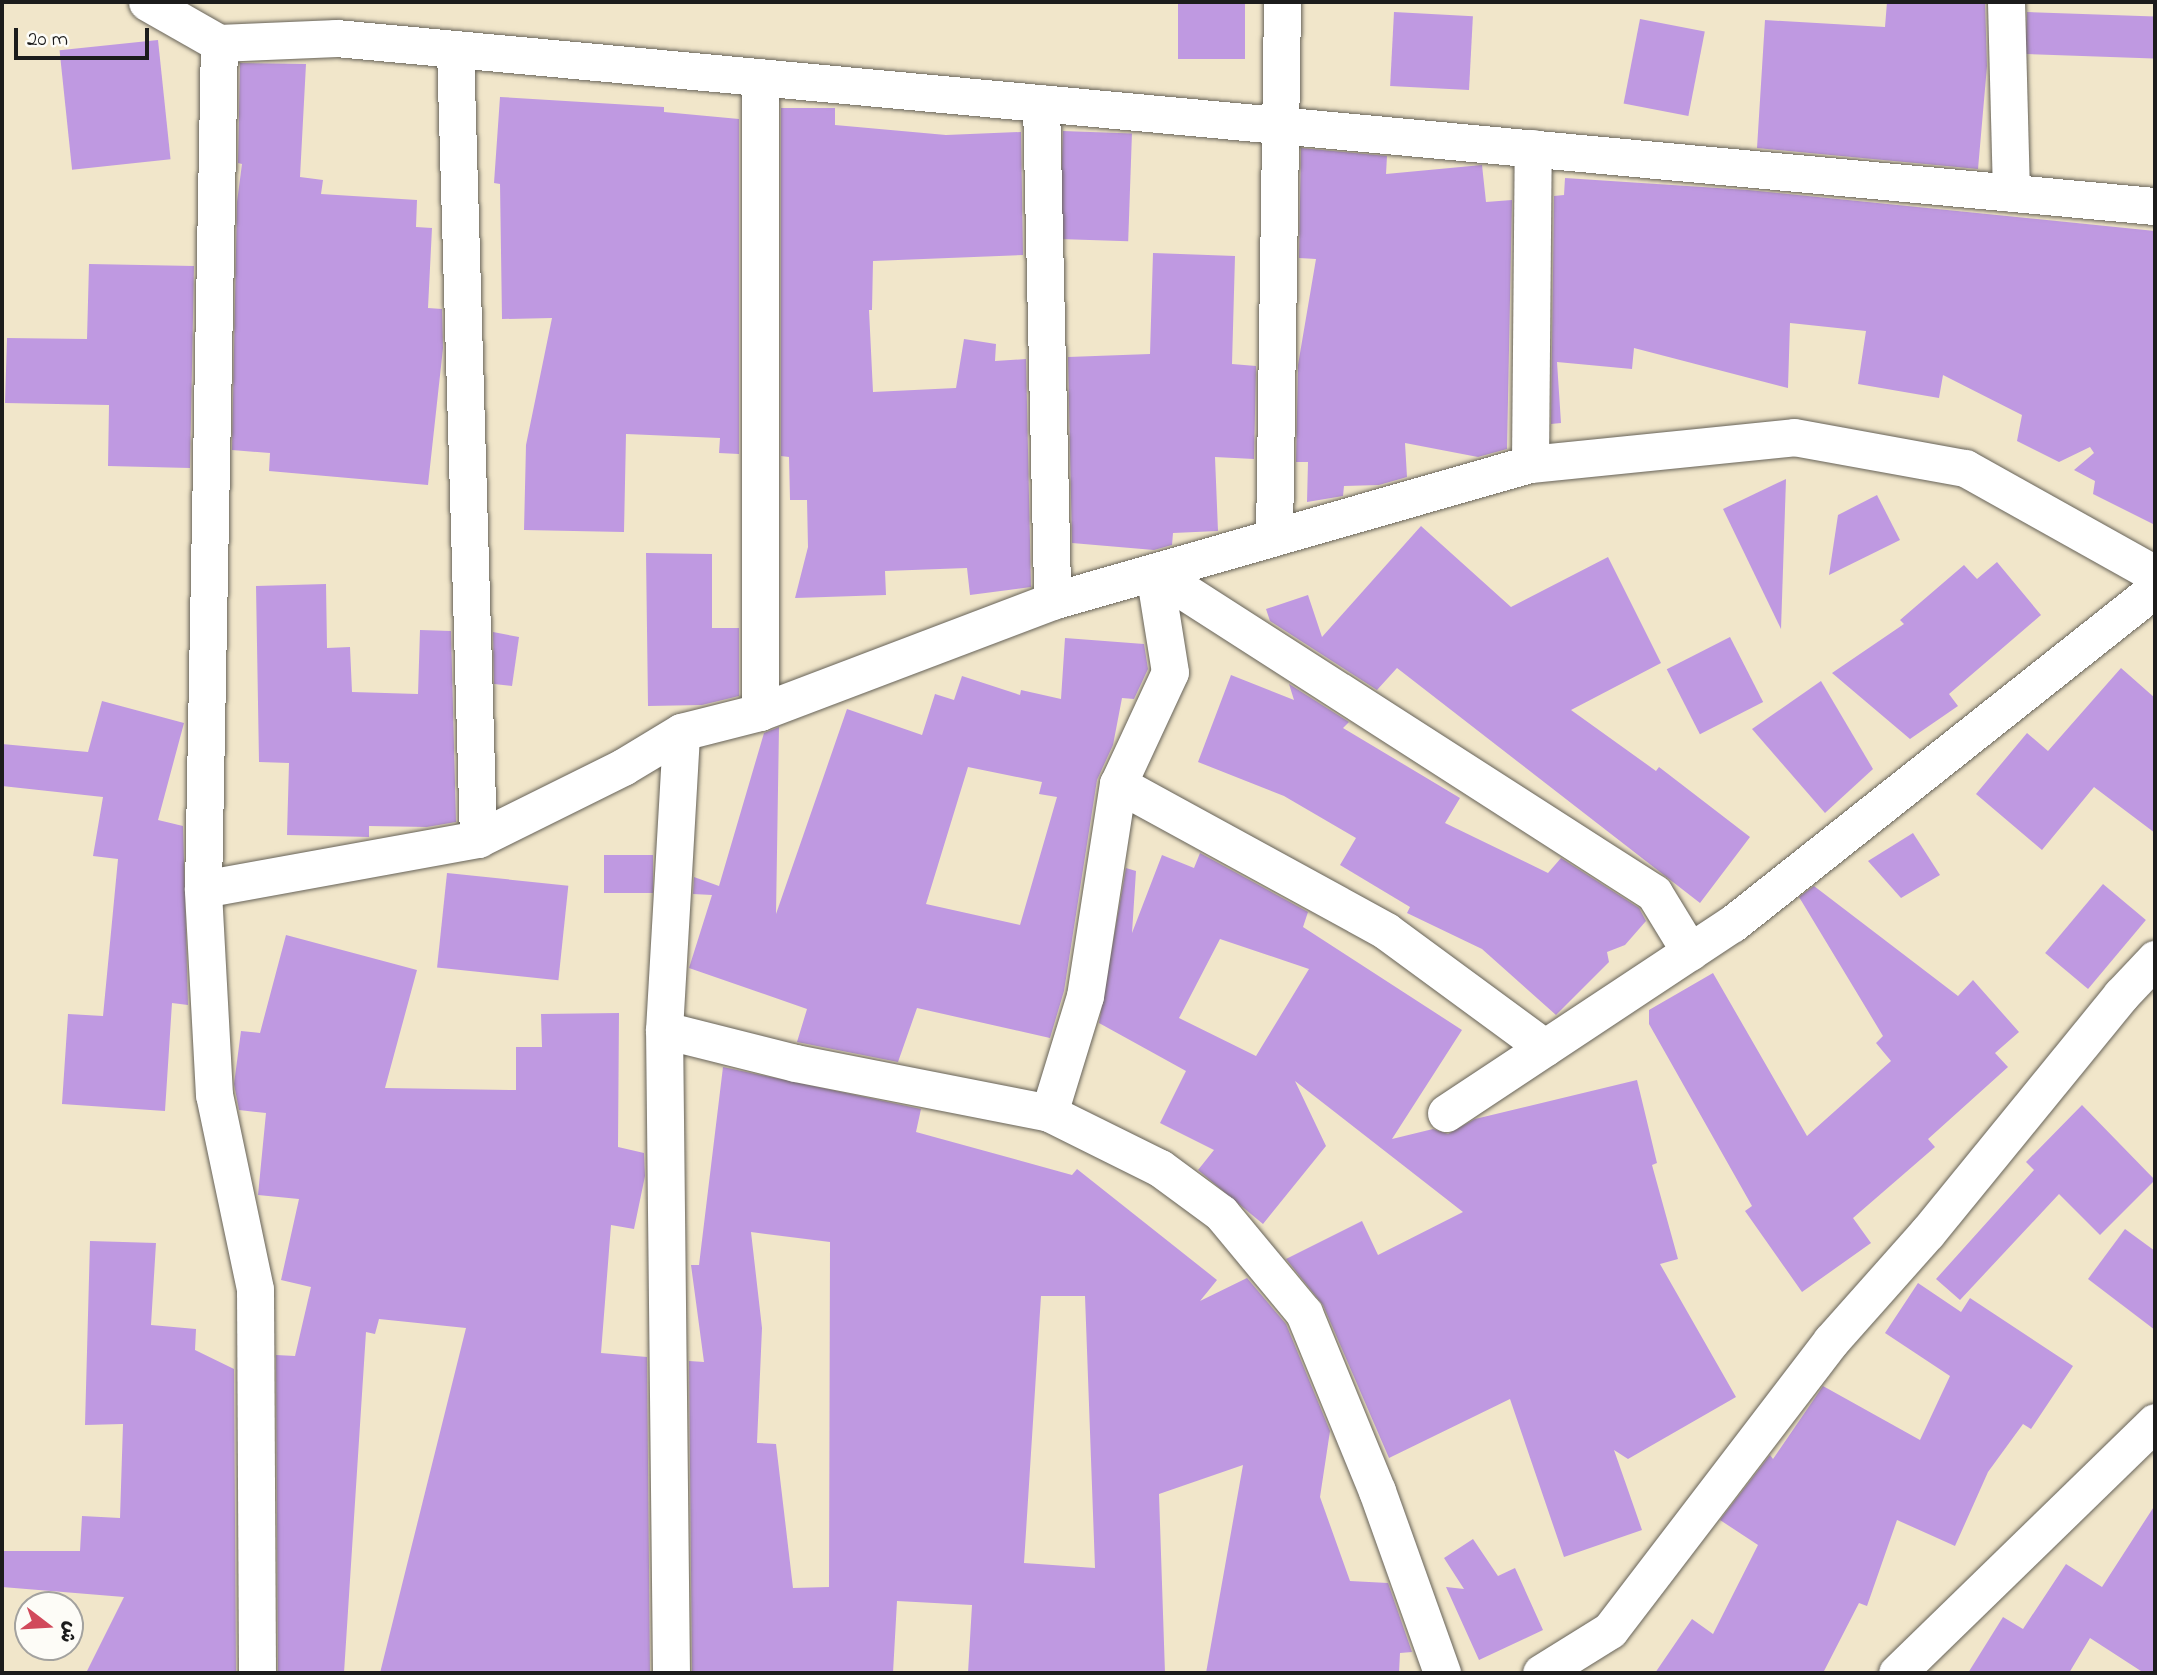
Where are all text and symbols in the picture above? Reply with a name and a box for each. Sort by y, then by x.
scale bar [18,14,152,58]
text: 20 m [27,25,68,55]
north arrow [14,1591,84,1661]
text: ش [52,1618,84,1646]

